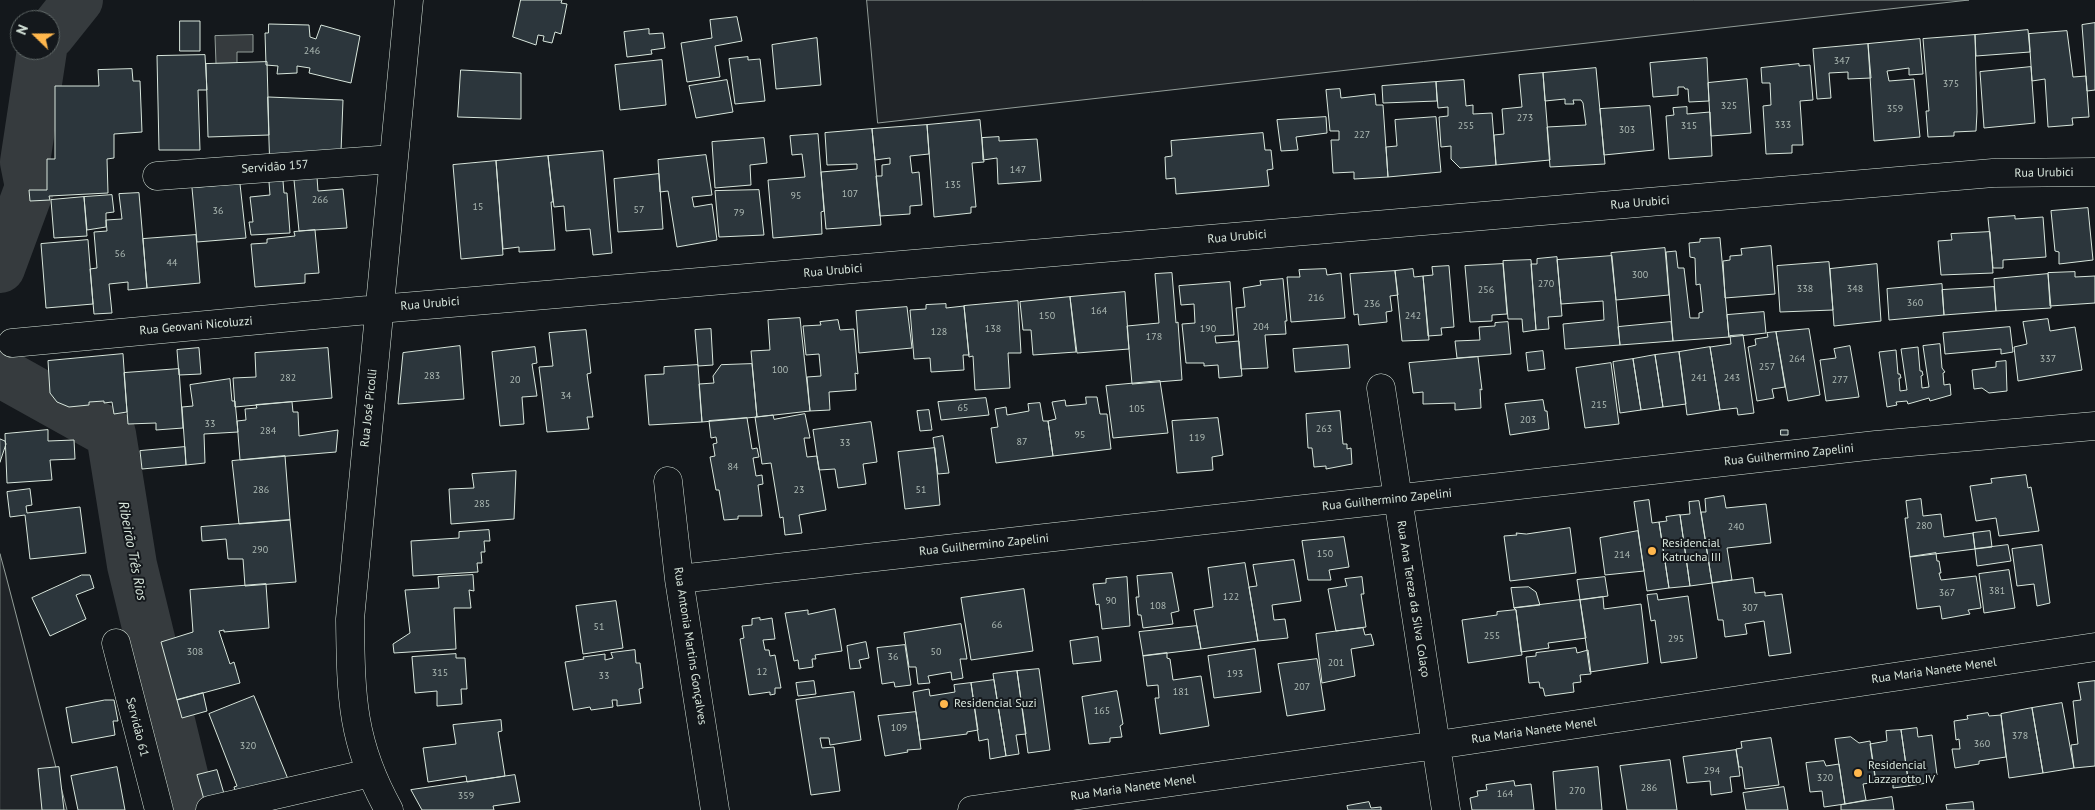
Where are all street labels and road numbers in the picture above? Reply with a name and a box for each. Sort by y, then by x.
street label: Servidão 157 [241,157,309,177]
street label: Rua Urubici [2014,165,2074,181]
street label: Rua Urubici [1610,193,1670,213]
street label: Rua Urubici [1207,227,1267,247]
street label: Rua Urubici [803,261,863,281]
street label: Rua Urubici [400,294,460,314]
street label: Rua Geovani Nicoluzzi [139,314,253,338]
street label: Rua José Picolli [358,368,380,448]
street label: Rua Guilhermino Zapelini [1723,441,1855,469]
street label: Rua Guilhermino Zapelini [1321,486,1453,514]
street label: Rua Ana Tereza da Silva Colaço [1393,520,1433,678]
street label: Rua Guilhermino Zapelini [918,531,1050,559]
street label: Rua Antonia Martins Gonçalves [670,566,710,726]
street label: Rua Maria Nanete Menel [1871,655,1997,687]
street label: Servidão 61 [123,696,151,758]
street label: Rua Maria Nanete Menel [1471,715,1597,747]
street label: Rua Maria Nanete Menel [1070,772,1196,804]

